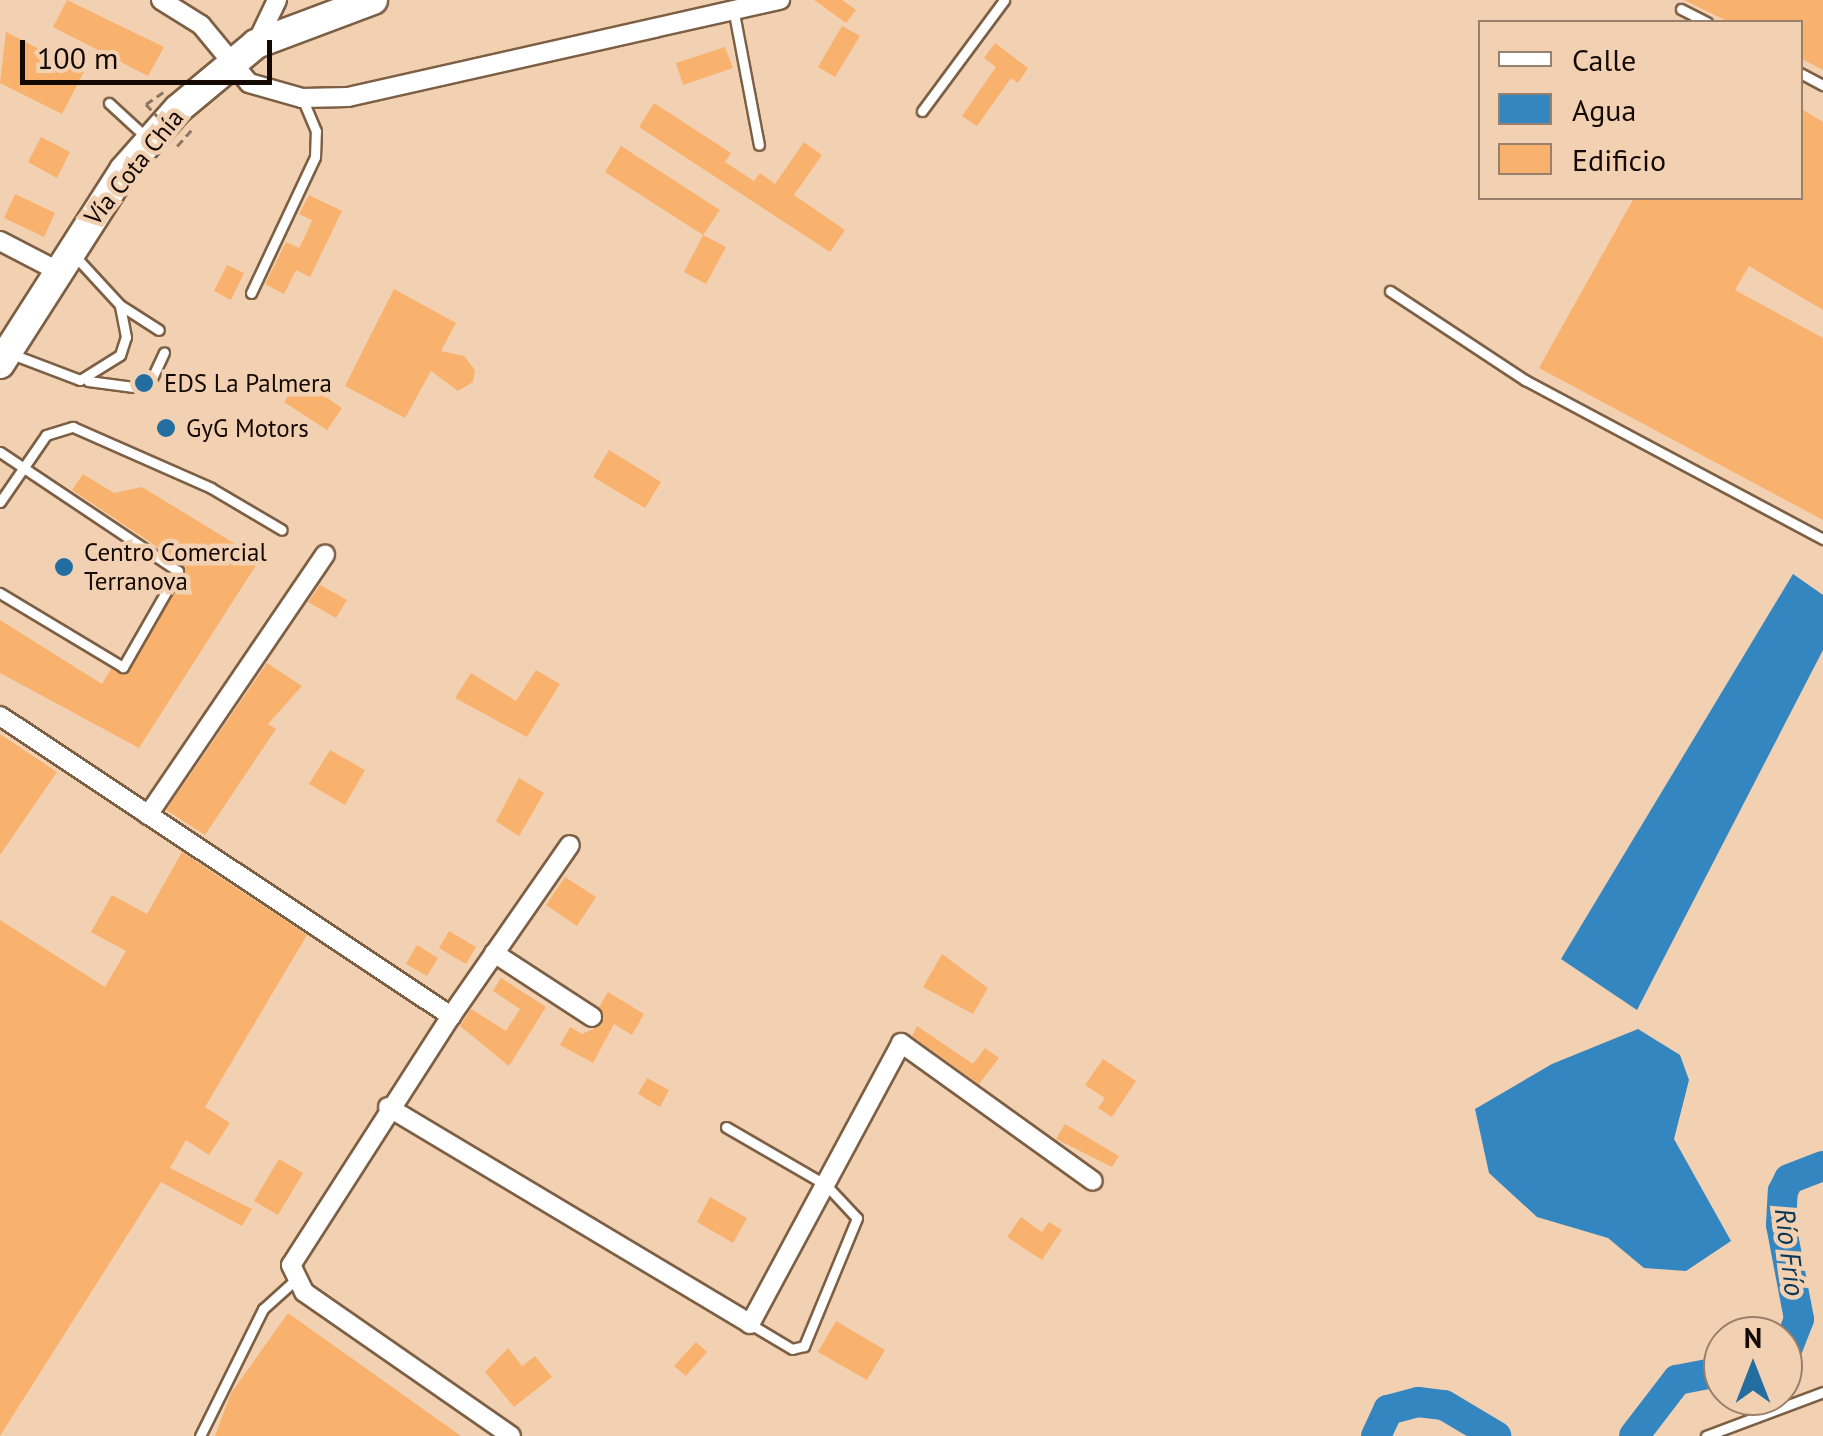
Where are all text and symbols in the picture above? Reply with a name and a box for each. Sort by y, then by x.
scale bar [25,20,278,82]
legend [1478,20,1803,200]
text: 100 m [37,38,118,77]
text: Calle [1572,40,1636,79]
text: Agua [1572,90,1636,129]
street label: Vía Cota Chía [78,103,190,231]
text: Edificio [1572,140,1666,179]
place label: EDS La Palmera [164,368,332,398]
marker: EDS La Palmera [133,372,155,394]
place label: GyG Motors [186,413,309,443]
marker: GyG Motors [155,417,177,439]
place label: Centro Comercial Terranova [84,538,267,597]
marker: Centro Comercial Terranova [53,556,75,578]
water label: Río Frío [1768,1206,1812,1298]
north arrow [1703,1316,1803,1416]
text: N [1744,1319,1762,1356]

